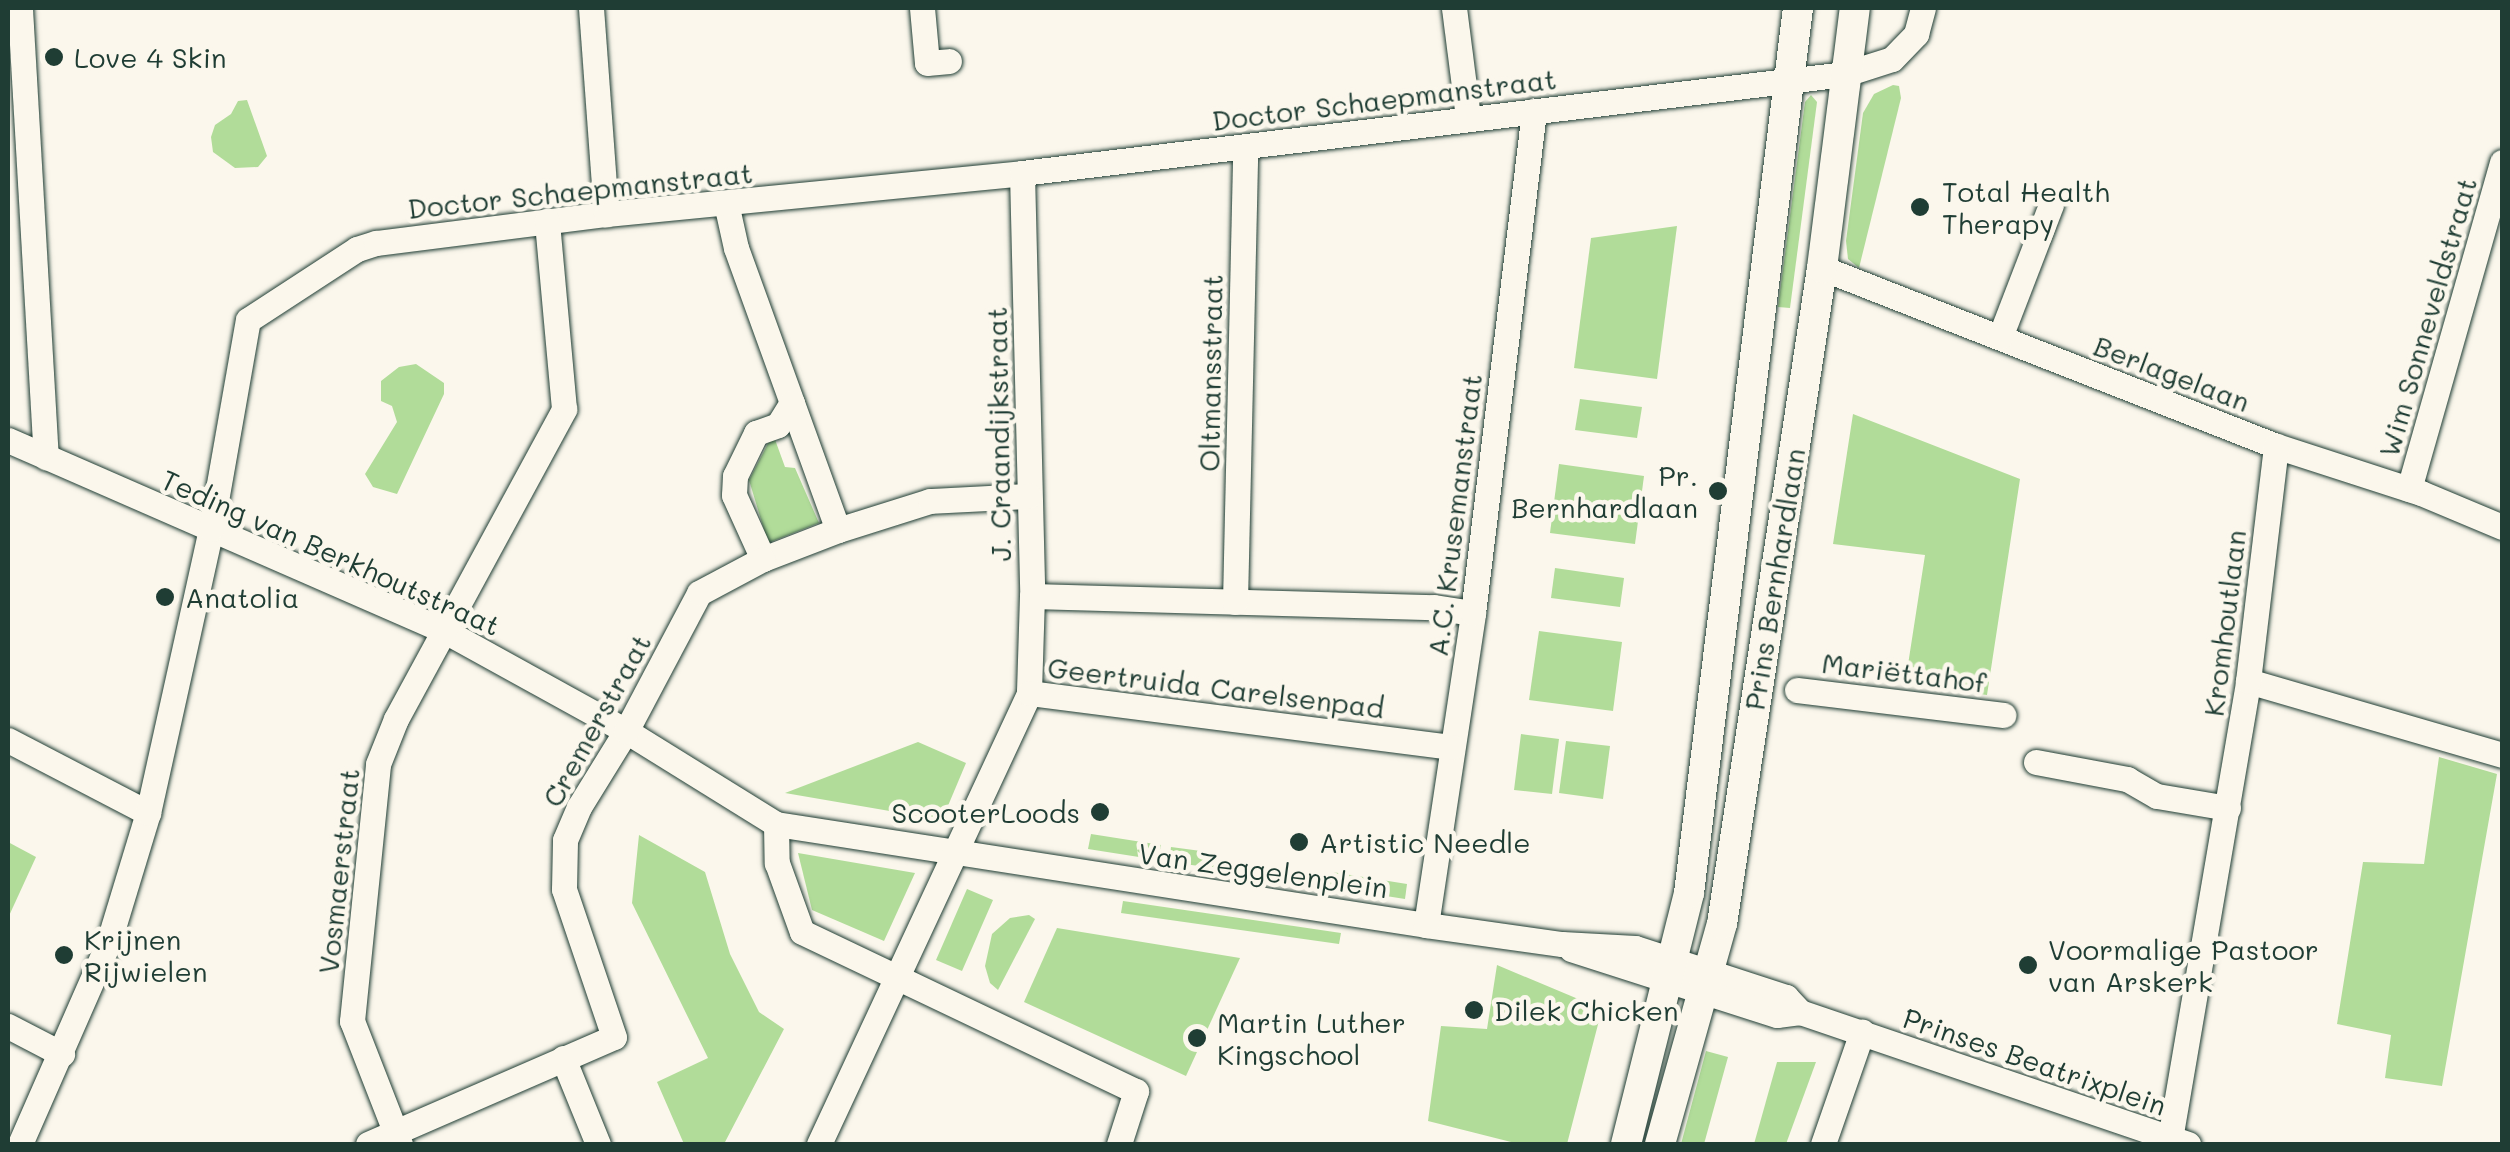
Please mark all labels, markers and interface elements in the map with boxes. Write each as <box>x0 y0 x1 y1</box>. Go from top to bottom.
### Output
place label: Love 4 Skin <box>74 40 227 74</box>
marker: Love 4 Skin <box>43 46 65 68</box>
street label: Doctor Schaepmanstraat <box>1210 61 1558 137</box>
street label: Doctor Schaepmanstraat <box>406 155 754 225</box>
street label: Wim Sonneveldstraat <box>2371 173 2483 461</box>
place label: Total Health Therapy <box>1942 174 2110 240</box>
marker: Total Health Therapy <box>1907 194 1933 220</box>
street label: Oltmansstraat <box>1191 274 1229 472</box>
street label: J. Craandijkstraat <box>979 306 1017 562</box>
street label: Berlagelaan <box>2089 328 2255 418</box>
street label: A.C. Krusemanstraat <box>1420 372 1488 658</box>
street label: Prins Bernhardlaan <box>1737 446 1811 712</box>
place label: Pr. Bernhardlaan <box>1511 458 1698 524</box>
street label: Teding van Berkhoutstraat <box>156 462 506 642</box>
marker: Pr. Bernhardlaan <box>1707 480 1729 502</box>
street label: Kromhoutlaan <box>2196 528 2252 718</box>
place label: Anatolia <box>185 580 299 614</box>
marker: Anatolia <box>154 586 176 608</box>
street label: Cremerstraat <box>535 628 657 812</box>
street label: Mariëttahof <box>1820 645 1988 699</box>
street label: Geertruida Carelsenpad <box>1046 650 1386 724</box>
street label: Vosmaerstraat <box>310 767 366 975</box>
place label: ScooterLoods <box>892 795 1080 829</box>
marker: ScooterLoods <box>1089 801 1111 823</box>
place label: Artistic Needle <box>1319 825 1531 859</box>
marker: Artistic Needle <box>1288 831 1310 853</box>
street label: Van Zeggelenplein <box>1136 836 1390 904</box>
place label: Krijnen Rijwielen <box>84 922 207 988</box>
place label: Voormalige Pastoor van Arskerk <box>2048 932 2319 998</box>
marker: Krijnen Rijwielen <box>53 944 75 966</box>
marker: Voormalige Pastoor van Arskerk <box>2017 954 2039 976</box>
place label: Dilek Chicken <box>1494 993 1679 1027</box>
marker: Dilek Chicken <box>1463 999 1485 1021</box>
street label: Prinses Beatrixplein <box>1899 1000 2171 1122</box>
place label: Martin Luther Kingschool <box>1217 1005 1406 1071</box>
marker: Martin Luther Kingschool <box>1186 1027 1208 1049</box>

